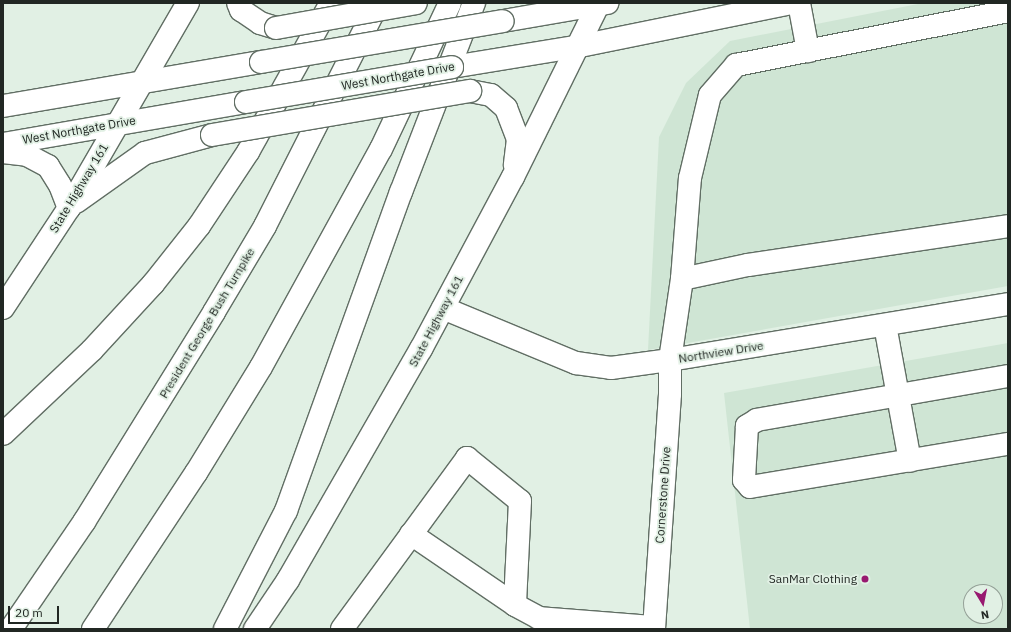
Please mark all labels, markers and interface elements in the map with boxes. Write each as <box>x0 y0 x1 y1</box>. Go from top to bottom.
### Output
street label: West Northgate Drive <box>340 59 456 93</box>
street label: West Northgate Drive <box>21 113 137 147</box>
street label: State Highway 161 <box>47 141 111 235</box>
street label: President George Bush Turnpike <box>156 245 258 401</box>
street label: State Highway 161 <box>406 273 466 369</box>
street label: Northview Drive <box>677 338 765 366</box>
street label: Cornerstone Drive <box>652 446 674 544</box>
place label: SanMar Clothing <box>769 572 857 586</box>
marker: SanMar Clothing <box>860 574 870 584</box>
north arrow <box>963 584 1003 624</box>
scale bar <box>10 598 61 624</box>
text: 20 m <box>15 605 43 620</box>
text: N <box>980 607 990 622</box>

